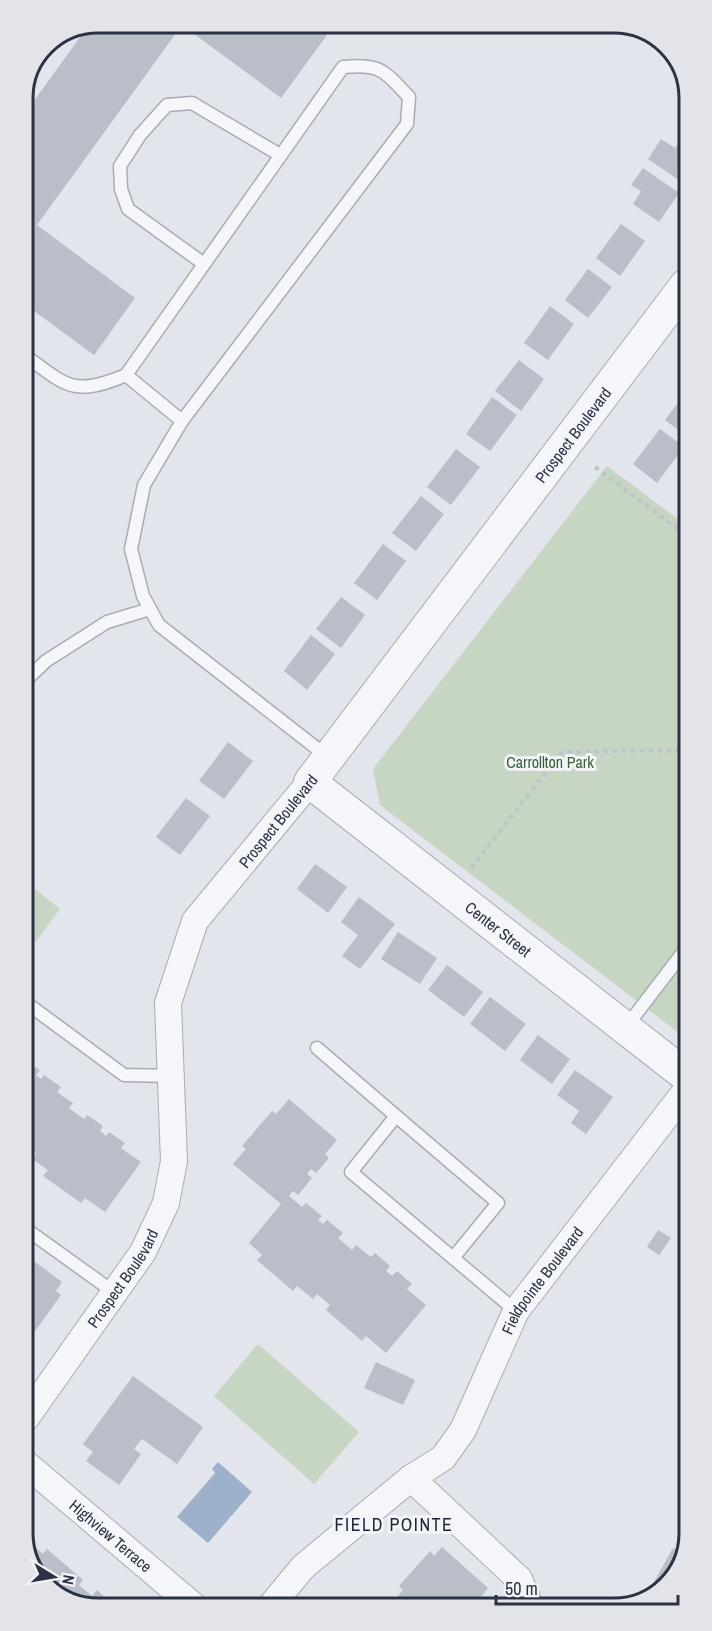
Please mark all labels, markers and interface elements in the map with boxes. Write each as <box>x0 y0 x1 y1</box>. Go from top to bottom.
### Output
street label: Prospect Boulevard <box>530 383 616 487</box>
park label: Carrollton Park <box>506 751 594 773</box>
street label: Prospect Boulevard <box>233 770 323 872</box>
street label: Center Street <box>461 896 536 962</box>
street label: Fieldpointe Boulevard <box>496 1222 588 1338</box>
street label: Prospect Boulevard <box>82 1225 163 1332</box>
street label: Highview Terrace <box>65 1494 157 1577</box>
district label: FIELD POINTE <box>335 1512 453 1537</box>
north arrow <box>24 1547 84 1607</box>
scale bar <box>496 1568 678 1606</box>
text: N <box>57 1573 80 1587</box>
text: 50 m <box>505 1576 538 1601</box>

